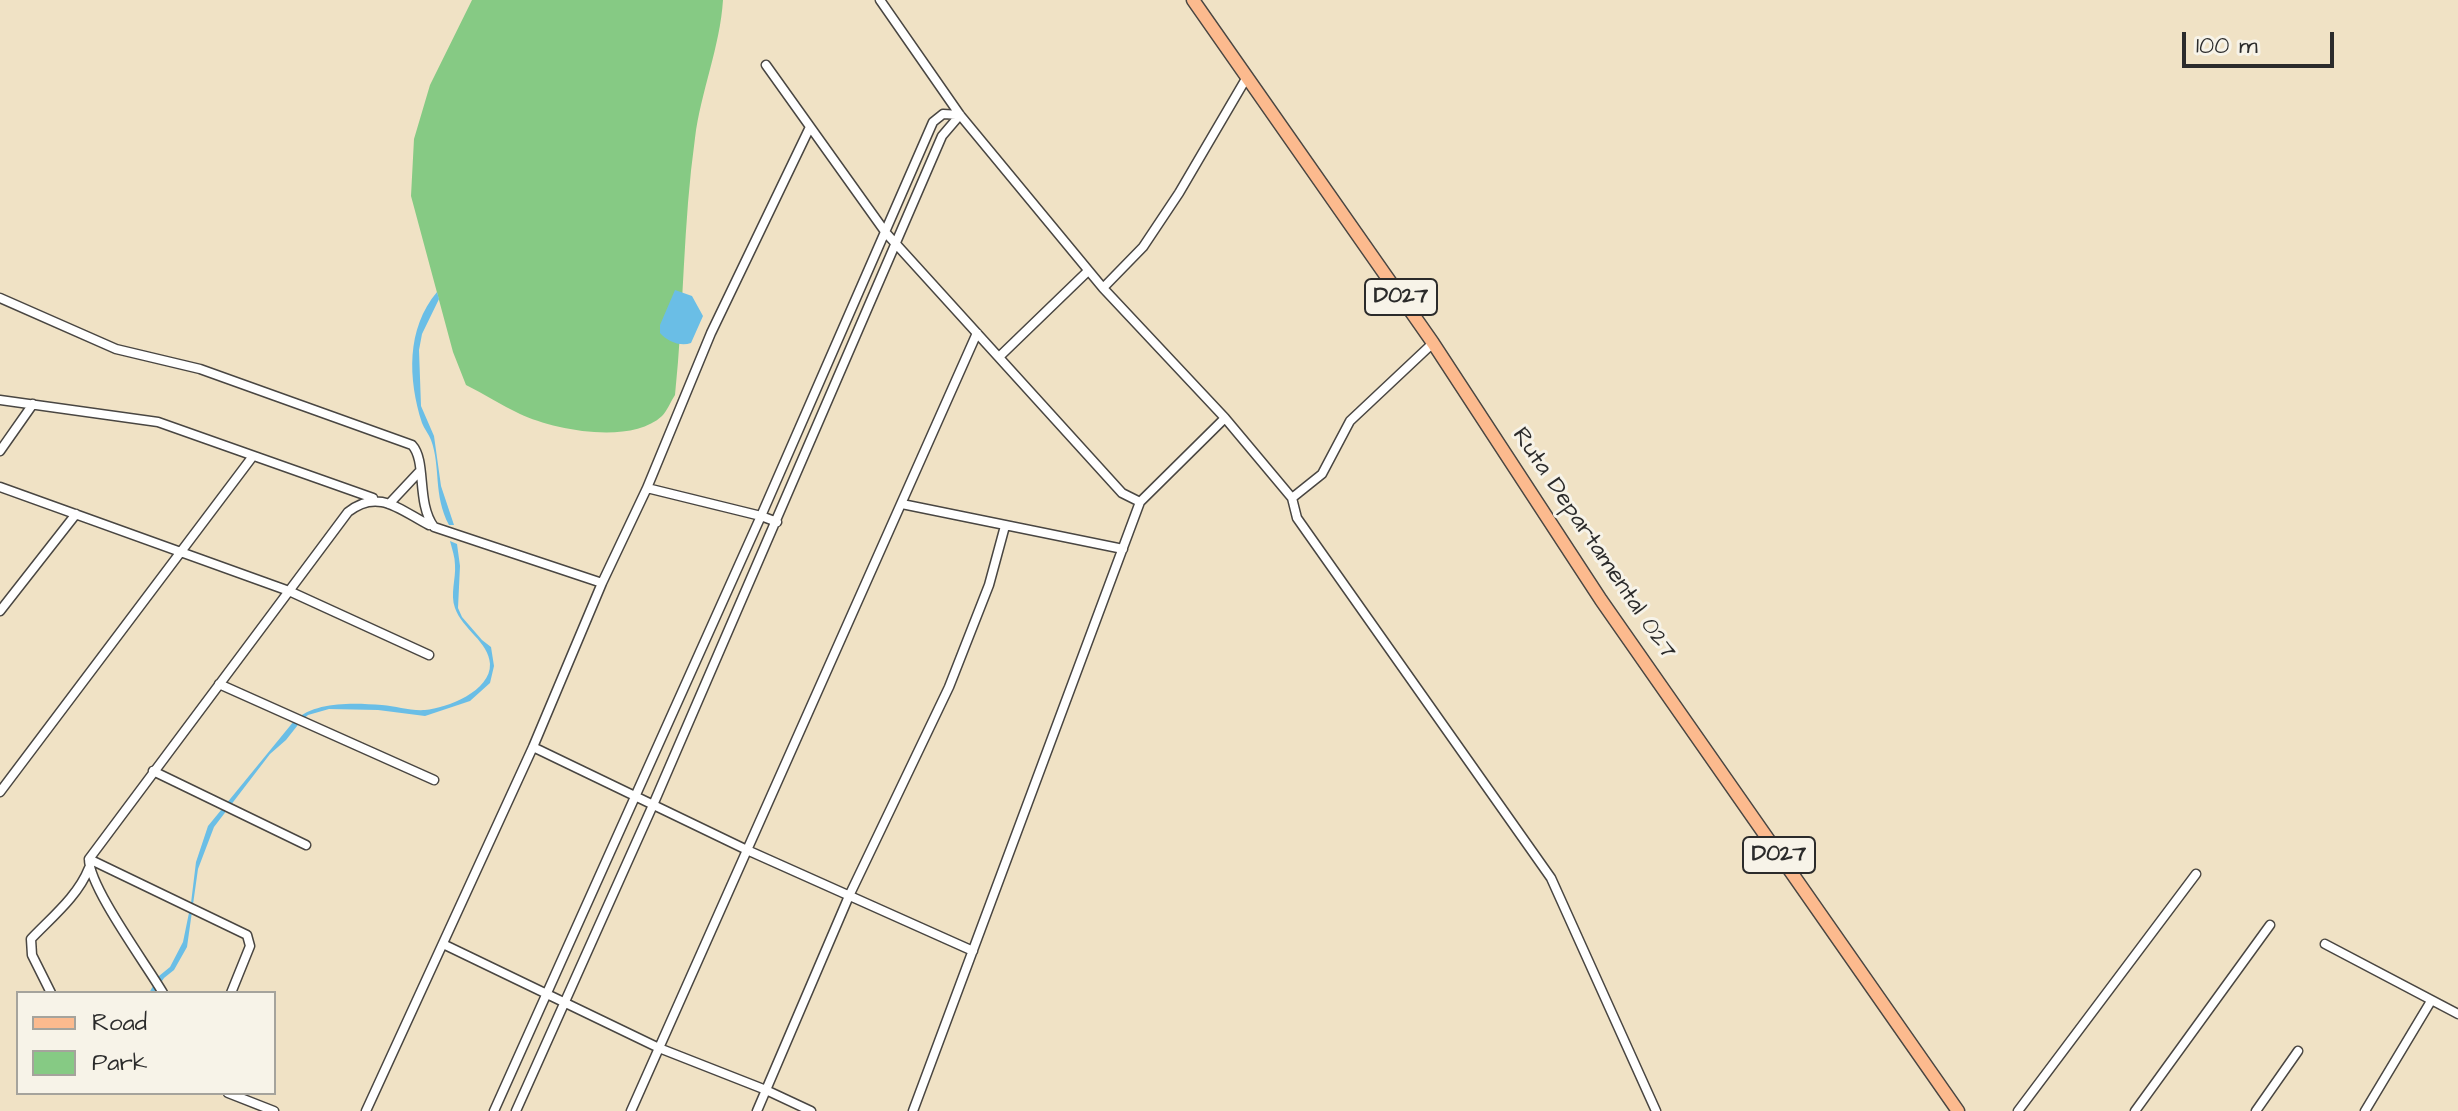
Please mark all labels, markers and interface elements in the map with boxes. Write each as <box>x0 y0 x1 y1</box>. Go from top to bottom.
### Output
scale bar <box>2186 16 2338 66</box>
text: 100 m <box>2196 29 2258 63</box>
road number: D027 <box>1365 279 1437 315</box>
street label: Ruta Departamental 027 <box>1505 423 1681 665</box>
road number: D027 <box>1743 837 1815 873</box>
legend <box>16 991 276 1095</box>
text: Road <box>92 1006 147 1040</box>
text: Park <box>92 1046 148 1080</box>

